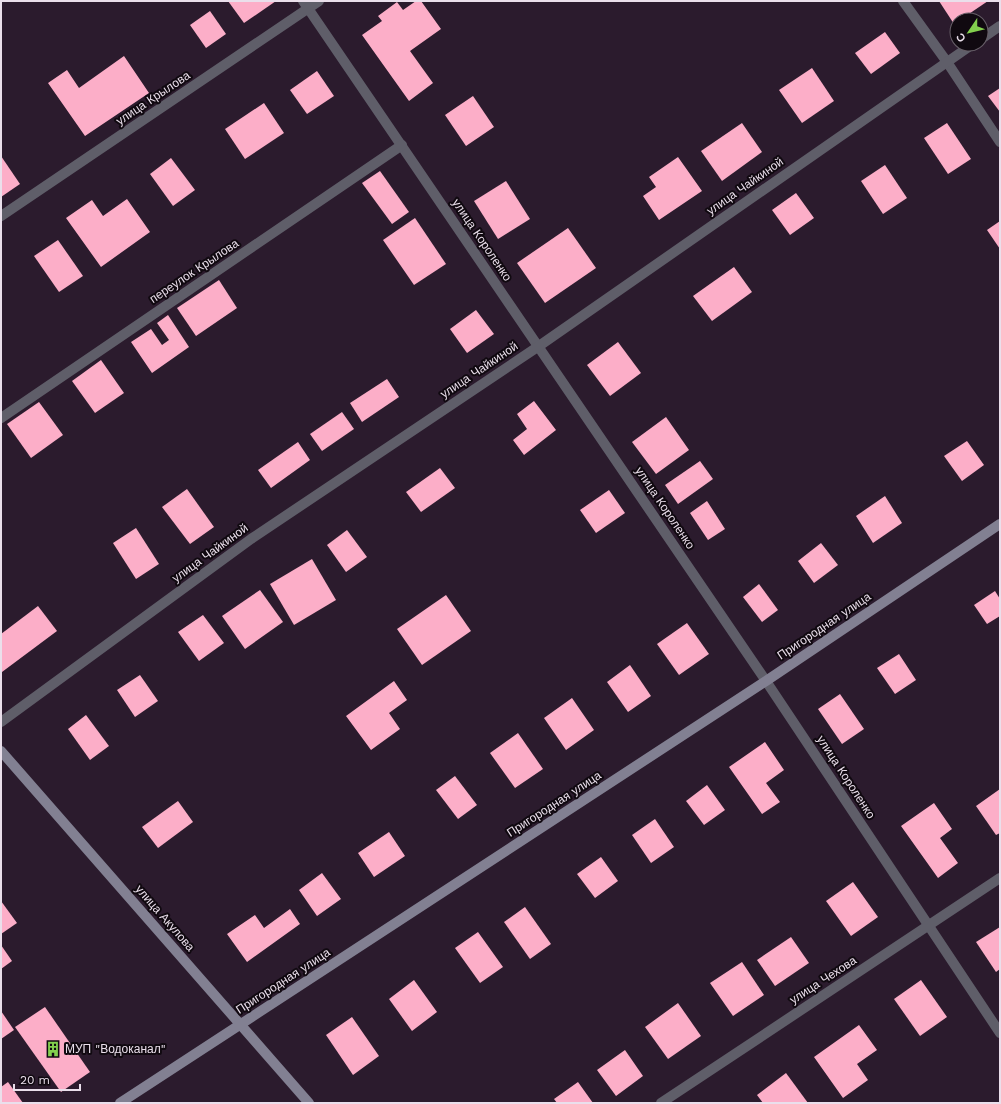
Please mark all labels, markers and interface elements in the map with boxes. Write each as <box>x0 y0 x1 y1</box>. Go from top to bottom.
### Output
north arrow <box>949 12 989 52</box>
text: С <box>954 30 969 44</box>
street label: улица Крылова <box>113 68 193 128</box>
street label: улица Чайкиной <box>704 154 786 218</box>
street label: улица Короленко <box>449 196 515 284</box>
street label: переулок Крылова <box>147 236 241 306</box>
street label: улица Чайкиной <box>438 339 520 401</box>
street label: улица Короленко <box>632 464 698 552</box>
street label: улица Чайкиной <box>169 521 251 585</box>
street label: Пригородная улица <box>775 589 874 662</box>
street label: улица Короленко <box>814 733 878 821</box>
street label: Пригородная улица <box>504 768 604 840</box>
street label: улица Акулова <box>133 882 198 954</box>
street label: Пригородная улица <box>233 945 333 1017</box>
street label: улица Чехова <box>787 953 859 1007</box>
building icon: МУП "Водоканал" <box>44 1040 62 1058</box>
place label: МУП "Водоканал" <box>65 1042 166 1056</box>
scale bar <box>14 1066 80 1092</box>
text: 20 m <box>20 1073 50 1087</box>

